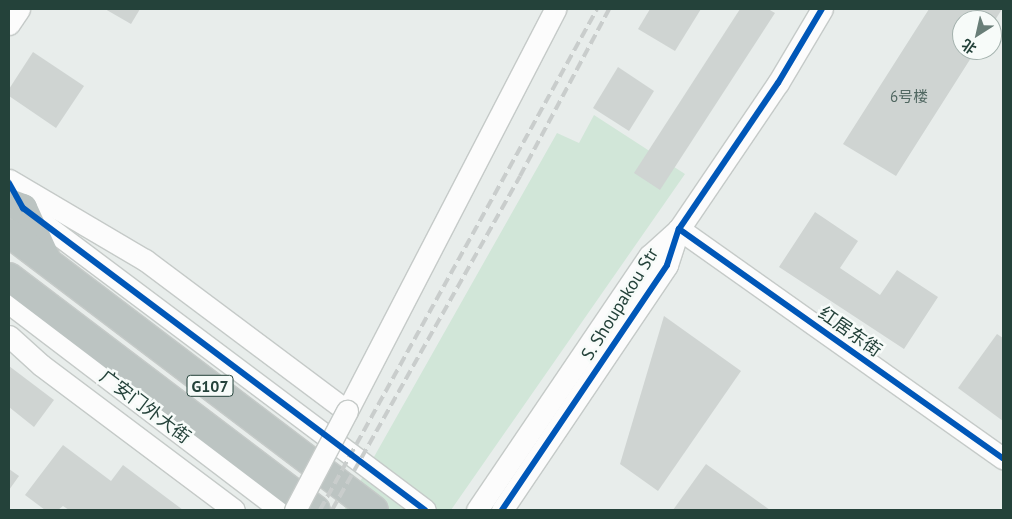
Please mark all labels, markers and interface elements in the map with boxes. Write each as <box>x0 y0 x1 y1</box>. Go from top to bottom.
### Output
north arrow <box>952 10 1002 60</box>
text: 北 <box>958 35 980 58</box>
house number: 6号楼 <box>890 88 928 106</box>
street label: S. Shoupakou Str <box>576 243 664 365</box>
street label: 红居东街 <box>814 303 886 361</box>
street label: 广安门外大街 <box>95 366 195 448</box>
road number: G107 <box>186 372 234 400</box>

